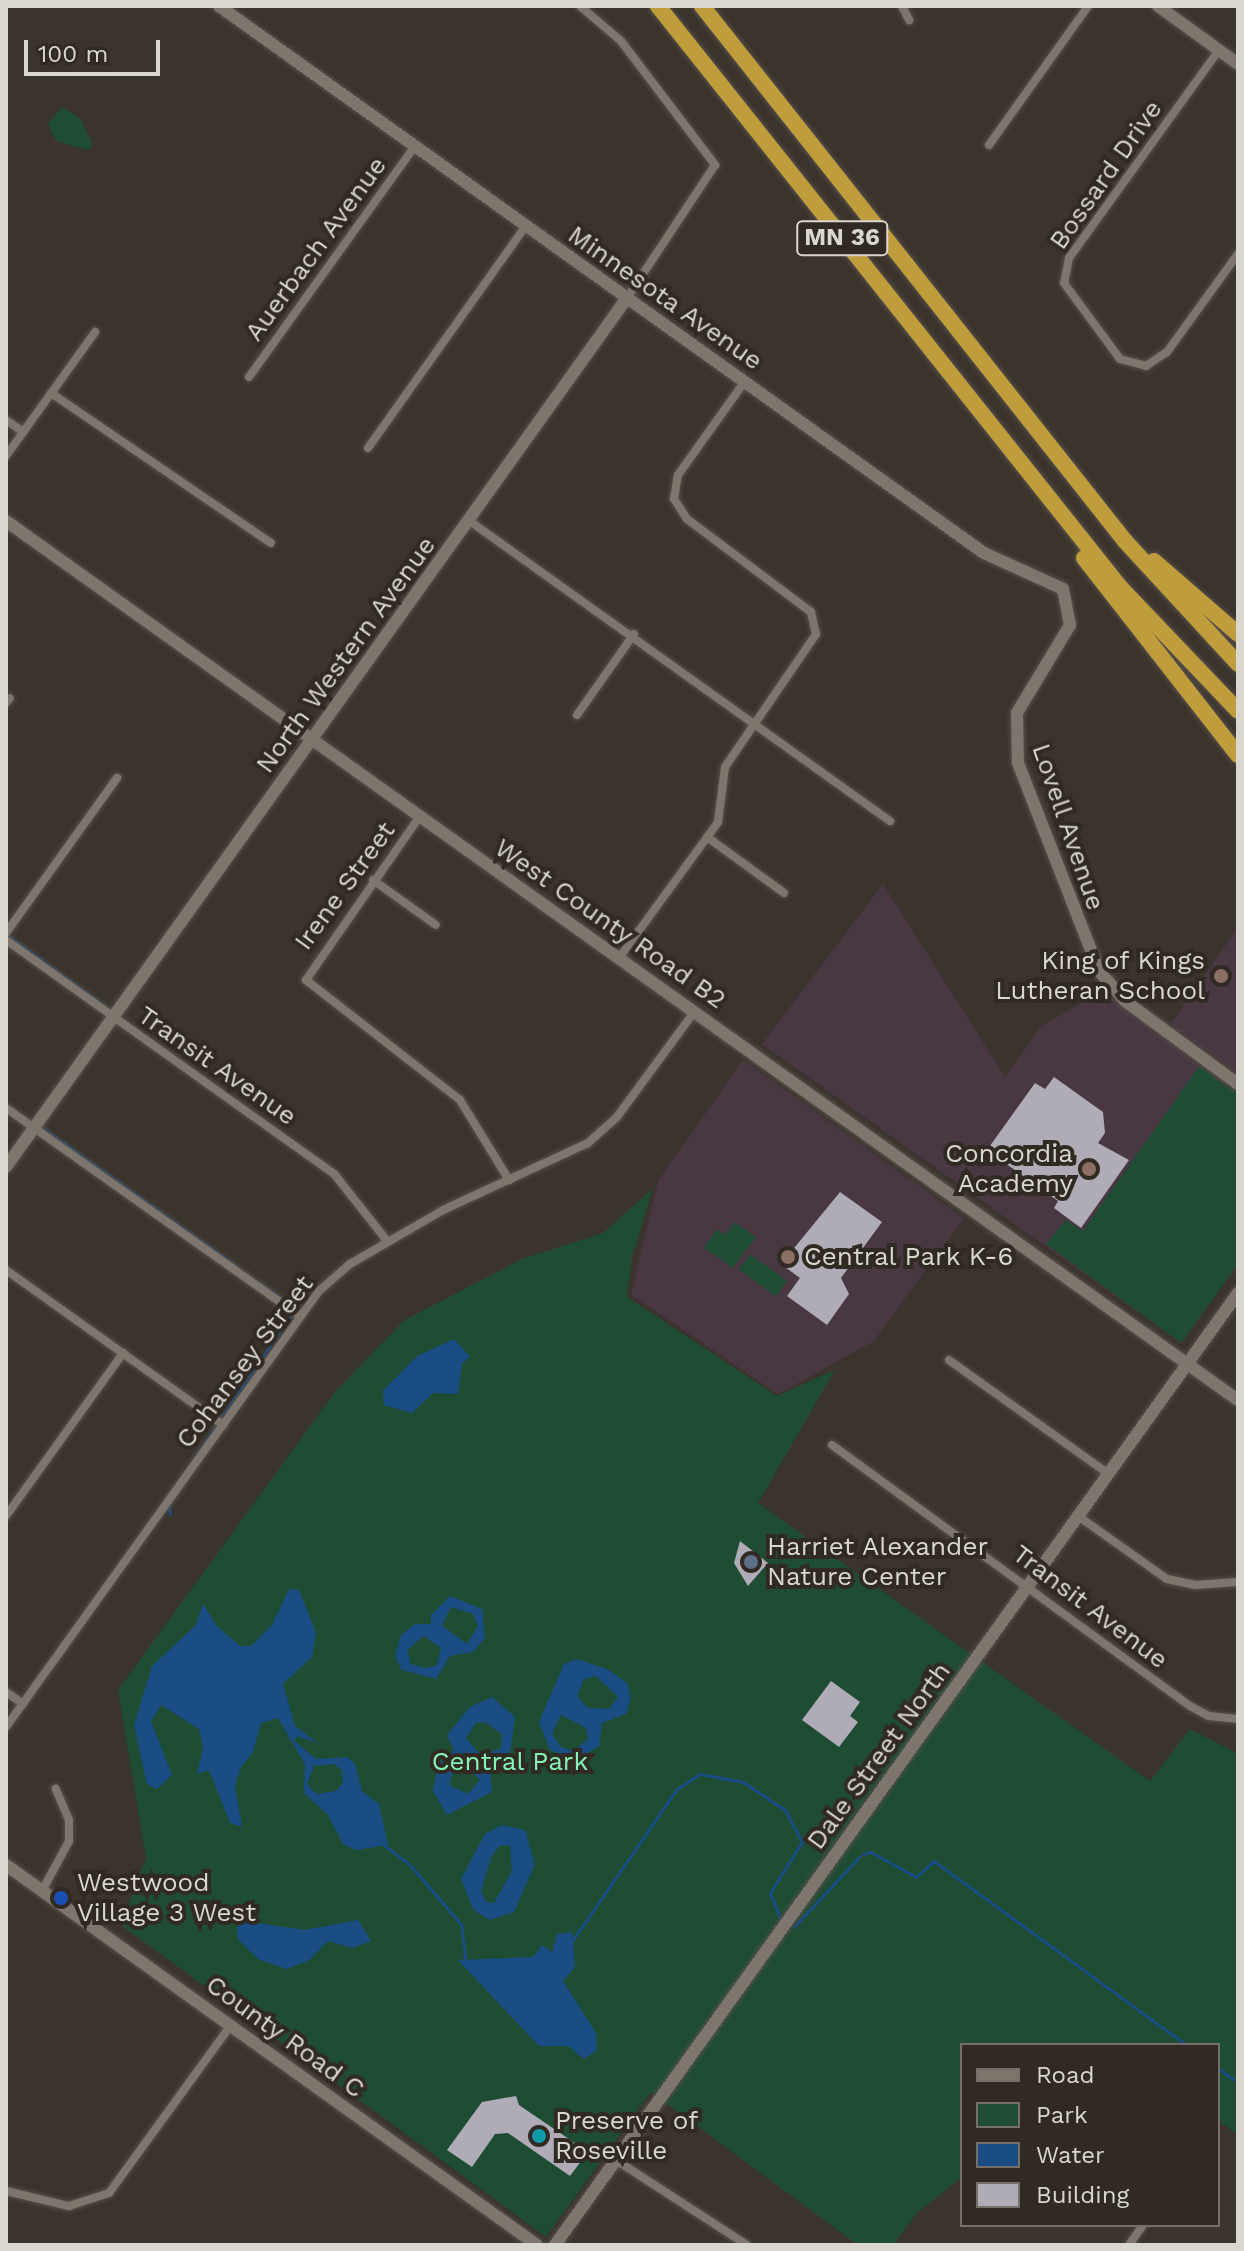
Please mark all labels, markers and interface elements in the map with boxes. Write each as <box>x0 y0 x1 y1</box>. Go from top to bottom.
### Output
scale bar <box>28 24 164 74</box>
text: 100 m <box>38 40 108 68</box>
street label: Bossard Drive <box>1043 94 1169 256</box>
street label: Auerbach Avenue <box>238 150 394 348</box>
road number: MN 36 <box>796 218 888 258</box>
street label: Minnesota Avenue <box>561 219 769 377</box>
street label: North Western Avenue <box>249 530 443 780</box>
street label: Lovell Avenue <box>1025 739 1111 915</box>
street label: Irene Street <box>288 816 402 956</box>
street label: West County Road B2 <box>488 832 732 1016</box>
place label: King of Kings Lutheran School <box>995 945 1205 1006</box>
marker: King of Kings Lutheran School <box>1212 967 1230 985</box>
street label: Transit Avenue <box>131 1000 303 1132</box>
place label: Concordia Academy <box>945 1138 1073 1200</box>
marker: Concordia Academy <box>1080 1160 1098 1178</box>
place label: Central Park K-6 <box>804 1241 1015 1273</box>
marker: Central Park K-6 <box>779 1248 797 1266</box>
street label: Cohansey Street <box>170 1269 320 1455</box>
place label: Harriet Alexander Nature Center <box>767 1531 989 1592</box>
street label: Transit Avenue <box>1006 1538 1174 1676</box>
marker: Harriet Alexander Nature Center <box>742 1553 760 1571</box>
street label: Dale Street North <box>801 1656 957 1856</box>
park label: Central Park <box>431 1746 589 1778</box>
place label: Westwood Village 3 West <box>77 1867 257 1928</box>
marker: Westwood Village 3 West <box>52 1889 70 1907</box>
street label: County Road C <box>199 1969 371 2105</box>
legend <box>960 2043 1220 2227</box>
text: Road <box>1036 2061 1095 2089</box>
text: Park <box>1036 2101 1088 2129</box>
place label: Preserve of Roseville <box>555 2105 698 2166</box>
marker: Preserve of Roseville <box>530 2127 548 2145</box>
text: Water <box>1036 2141 1105 2169</box>
text: Building <box>1036 2181 1129 2209</box>

